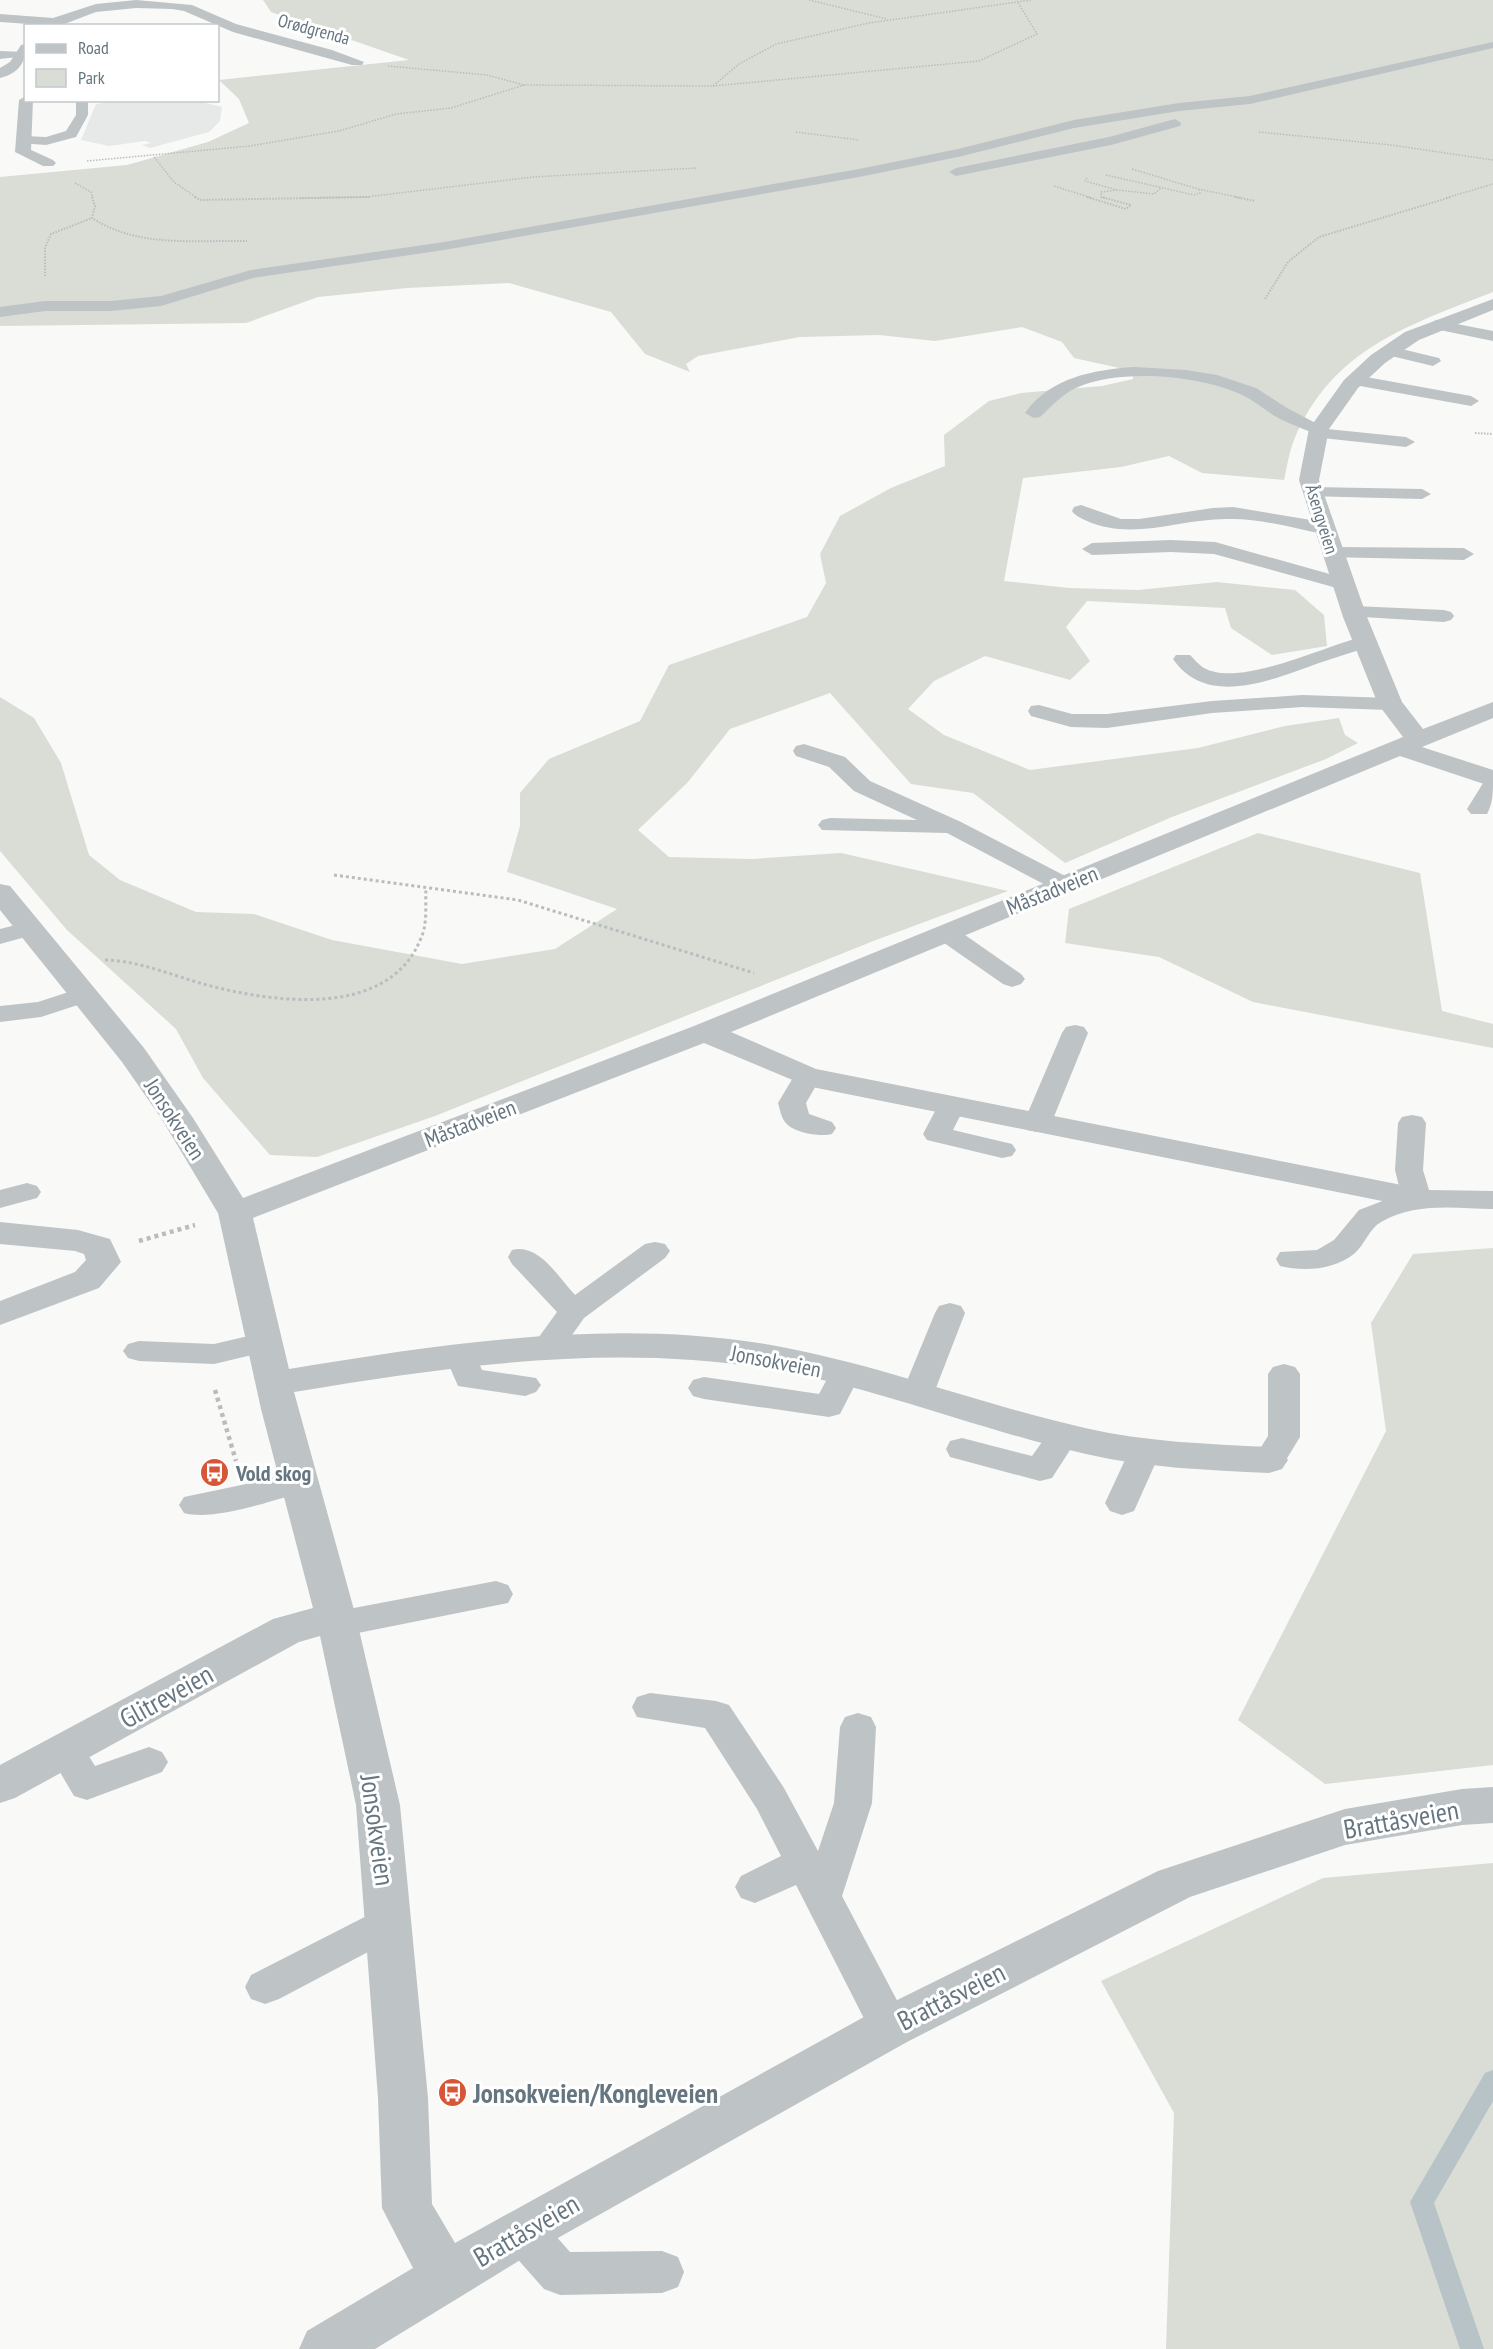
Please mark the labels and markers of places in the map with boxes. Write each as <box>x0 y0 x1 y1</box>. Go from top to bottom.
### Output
bus stop icon: Vold skog <box>199 1457 231 1489</box>
place label: Vold skog <box>235 1459 311 1487</box>
place label: Jonsokveien/Kongleveien <box>472 2076 718 2110</box>
bus stop icon: Jonsokveien/Kongleveien <box>436 2077 468 2109</box>

